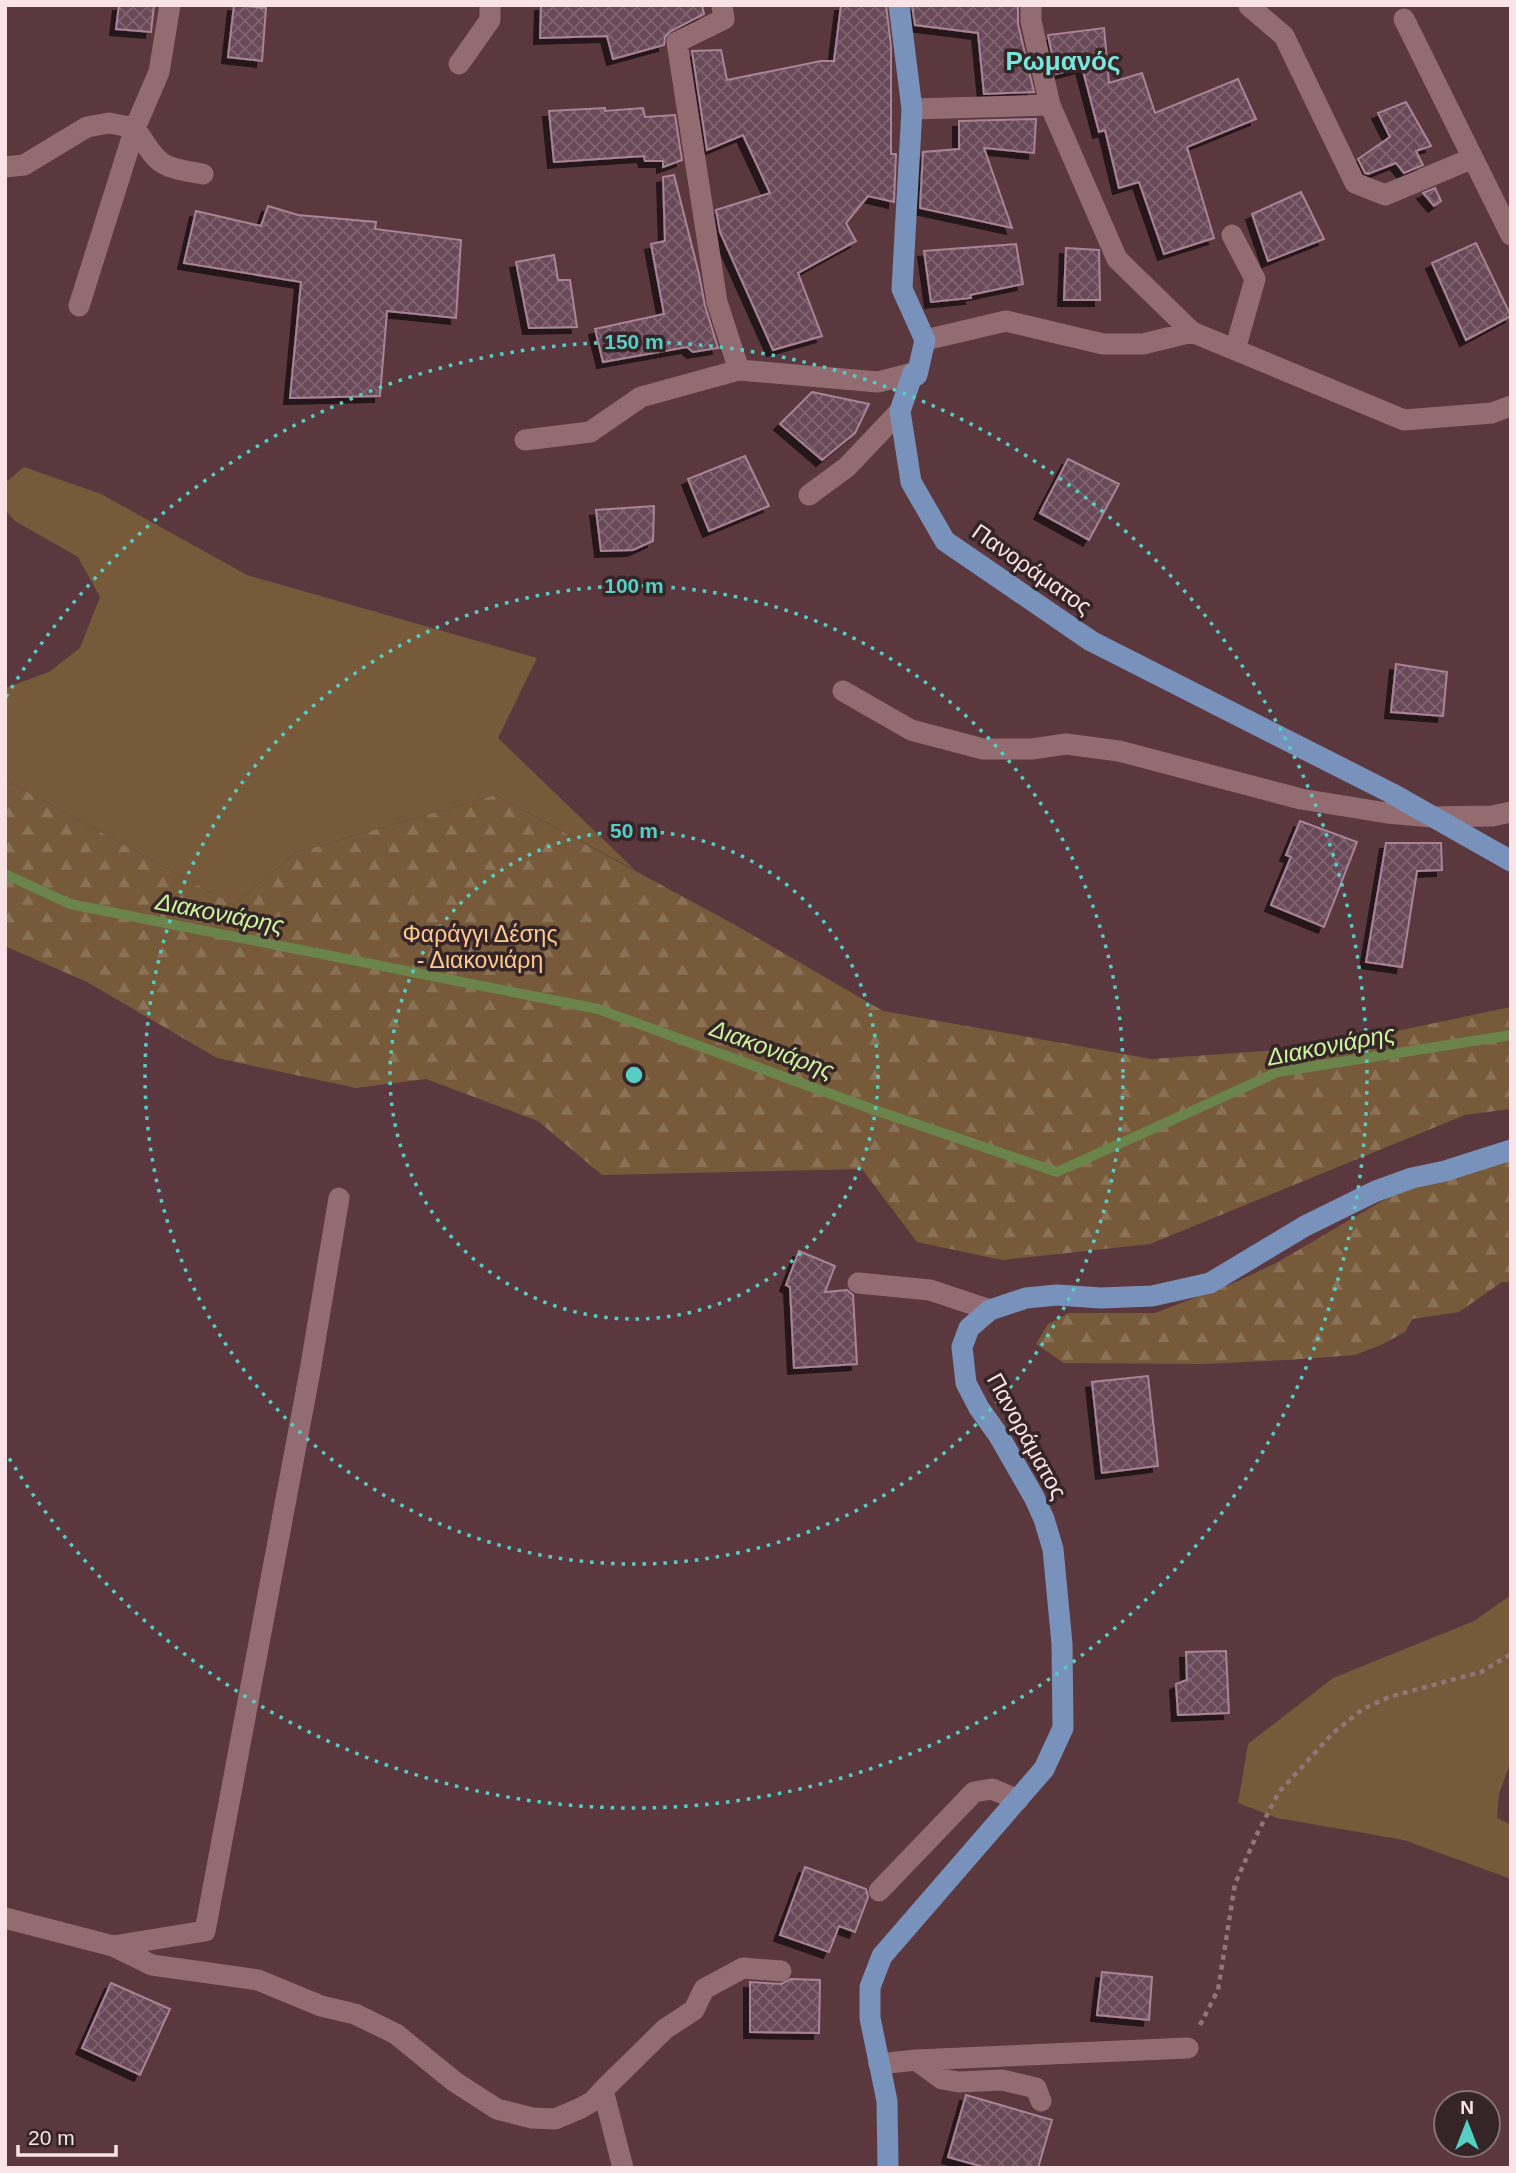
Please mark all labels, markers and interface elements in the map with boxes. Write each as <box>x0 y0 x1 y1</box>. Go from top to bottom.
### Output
district label: Ρωμανός <box>1005 46 1121 76</box>
text: 150 m <box>604 330 664 353</box>
street label: Πανοράματος <box>967 518 1097 620</box>
text: 100 m <box>604 574 664 597</box>
text: 50 m <box>610 819 658 842</box>
water label: Διακονιάρης <box>153 887 287 939</box>
park label: Φαράγγι Δέσης - Διακονιάρη <box>403 921 557 973</box>
water label: Διακονιάρης <box>705 1014 838 1084</box>
water label: Διακονιάρης <box>1264 1019 1398 1071</box>
centre of rings <box>622 1063 646 1087</box>
street label: Πανοράματος <box>982 1369 1072 1503</box>
north arrow <box>1432 2089 1502 2159</box>
text: N <box>1460 2097 1474 2118</box>
scale bar <box>18 2114 116 2158</box>
text: 20 m <box>28 2126 75 2149</box>

